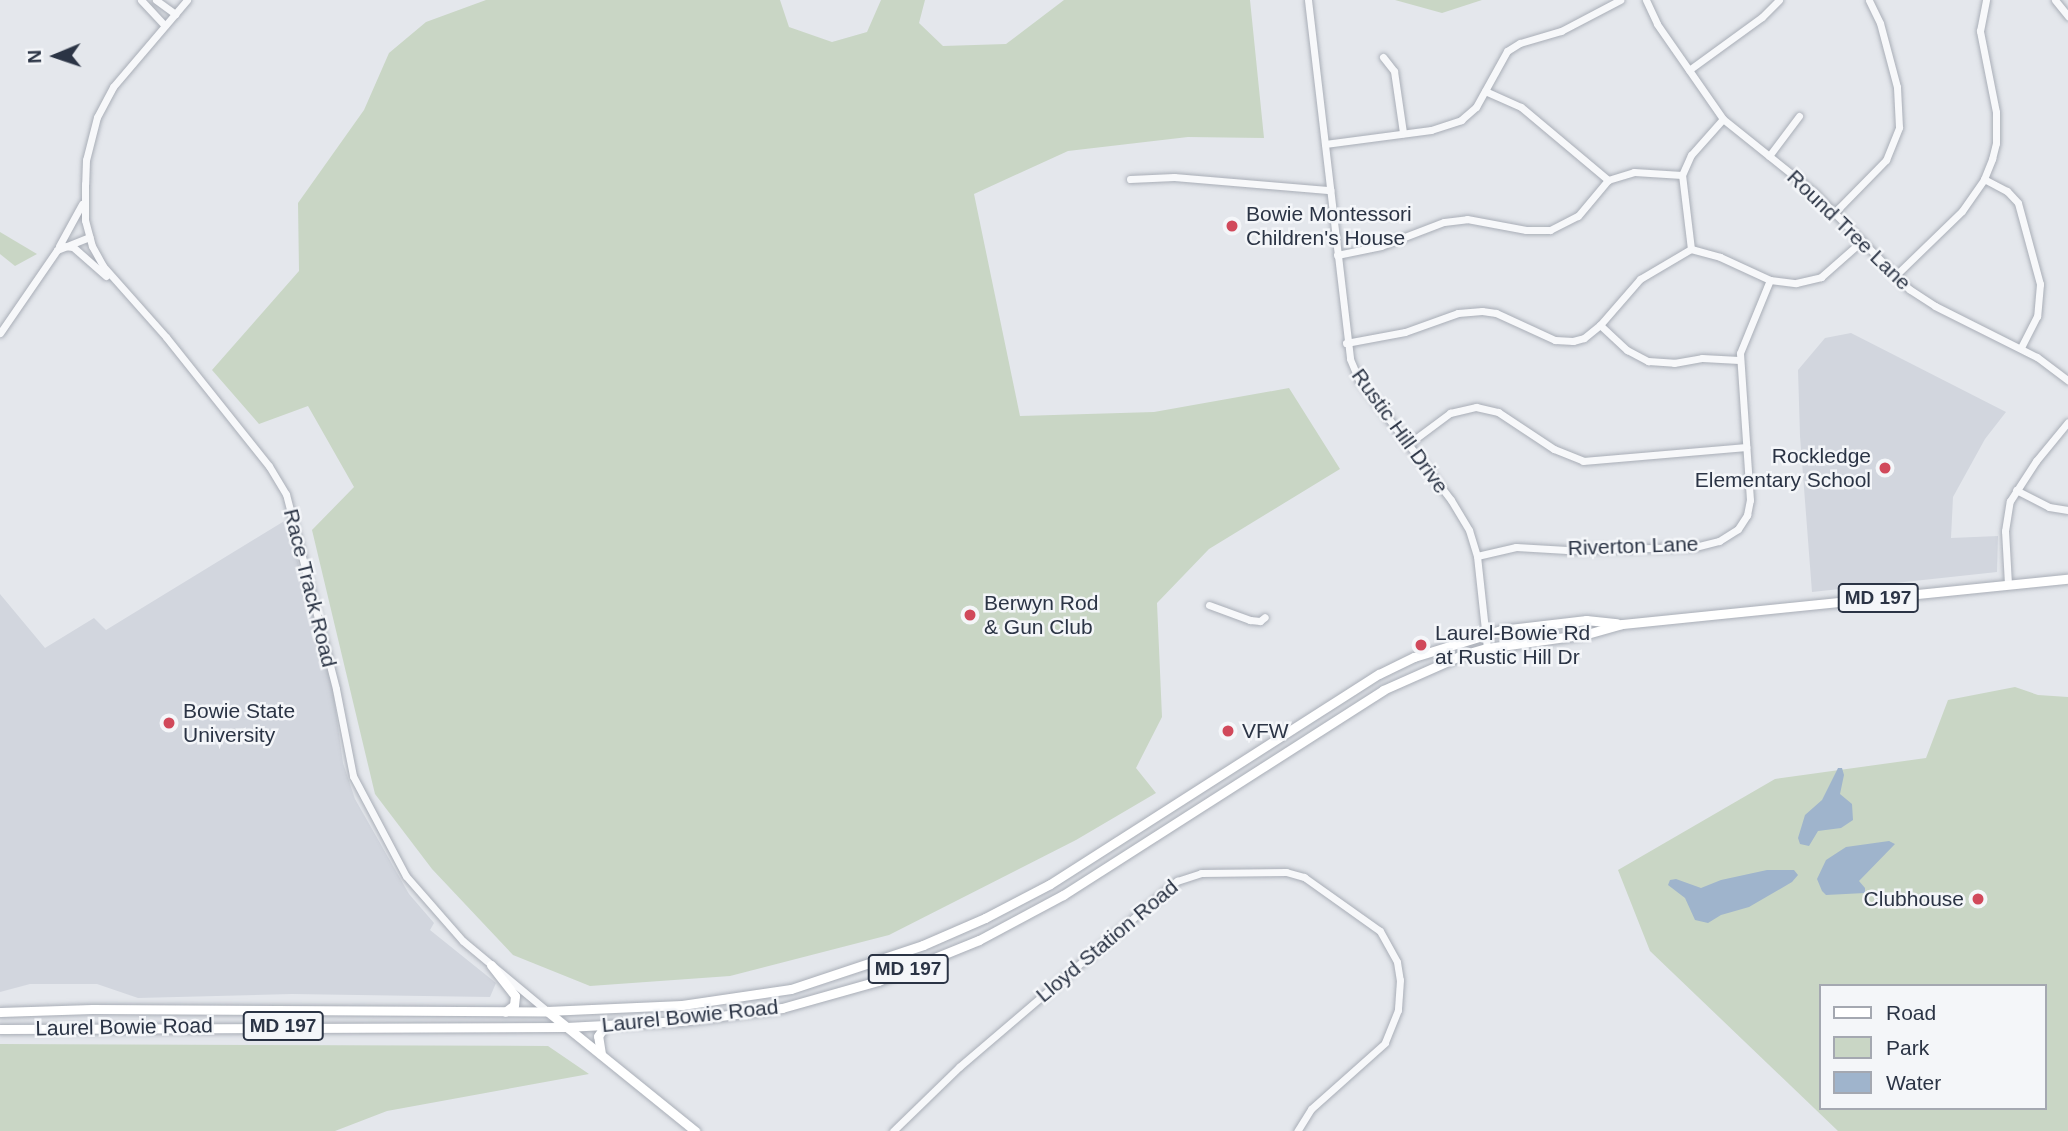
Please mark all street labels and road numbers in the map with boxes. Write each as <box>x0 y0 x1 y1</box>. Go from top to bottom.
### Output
street label: Round Tree Lane <box>1782 164 1916 296</box>
street label: Rustic Hill Drive <box>1346 364 1454 498</box>
street label: Race Track Road <box>278 506 342 670</box>
street label: Riverton Lane <box>1567 531 1699 561</box>
road number: MD 197 <box>1836 582 1920 614</box>
street label: Lloyd Station Road <box>1031 874 1183 1008</box>
road number: MD 197 <box>866 953 950 984</box>
street label: Laurel Bowie Road <box>600 994 780 1038</box>
road number: MD 197 <box>241 1010 325 1042</box>
street label: Laurel Bowie Road <box>35 1013 213 1041</box>

